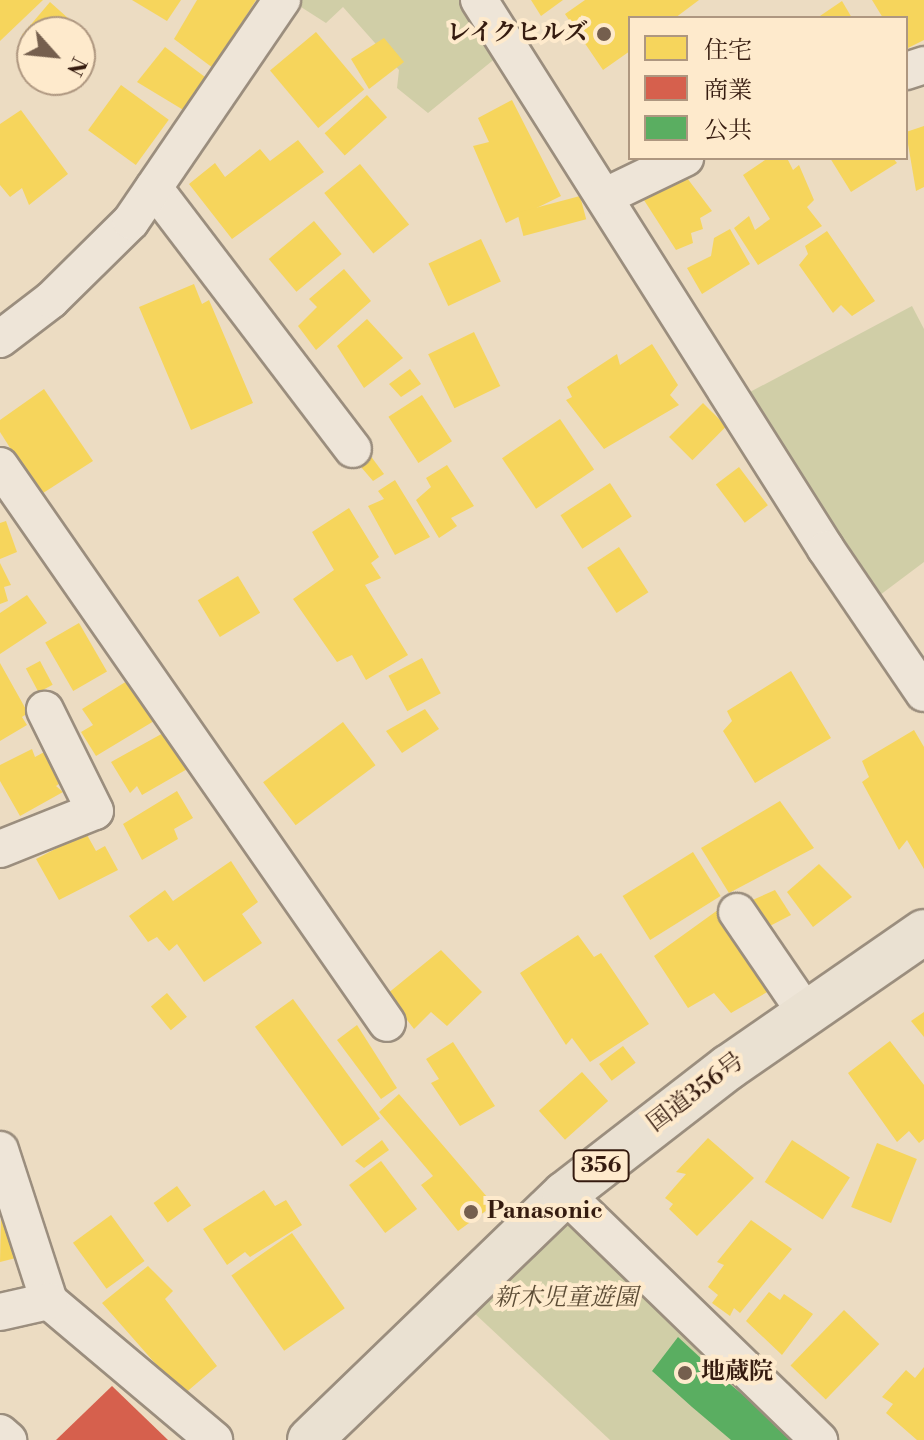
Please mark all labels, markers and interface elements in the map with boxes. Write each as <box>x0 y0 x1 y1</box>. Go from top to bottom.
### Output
north arrow <box>16 16 96 96</box>
legend <box>628 16 908 160</box>
place label: レイクヒルズ <box>444 20 588 48</box>
marker: レイクヒルズ <box>595 25 613 43</box>
text: 住宅 <box>704 36 752 66</box>
text: N <box>60 52 92 80</box>
text: 商業 <box>704 76 752 106</box>
text: 公共 <box>704 116 752 146</box>
street label: 国道356号 <box>642 1047 750 1139</box>
road number: 356 <box>571 1148 631 1184</box>
place label: Panasonic <box>487 1198 603 1226</box>
marker: Panasonic <box>462 1203 480 1221</box>
park label: 新木児童遊園 <box>494 1285 638 1313</box>
place label: 地蔵院 <box>701 1359 773 1387</box>
marker: 地蔵院 <box>676 1364 694 1382</box>

